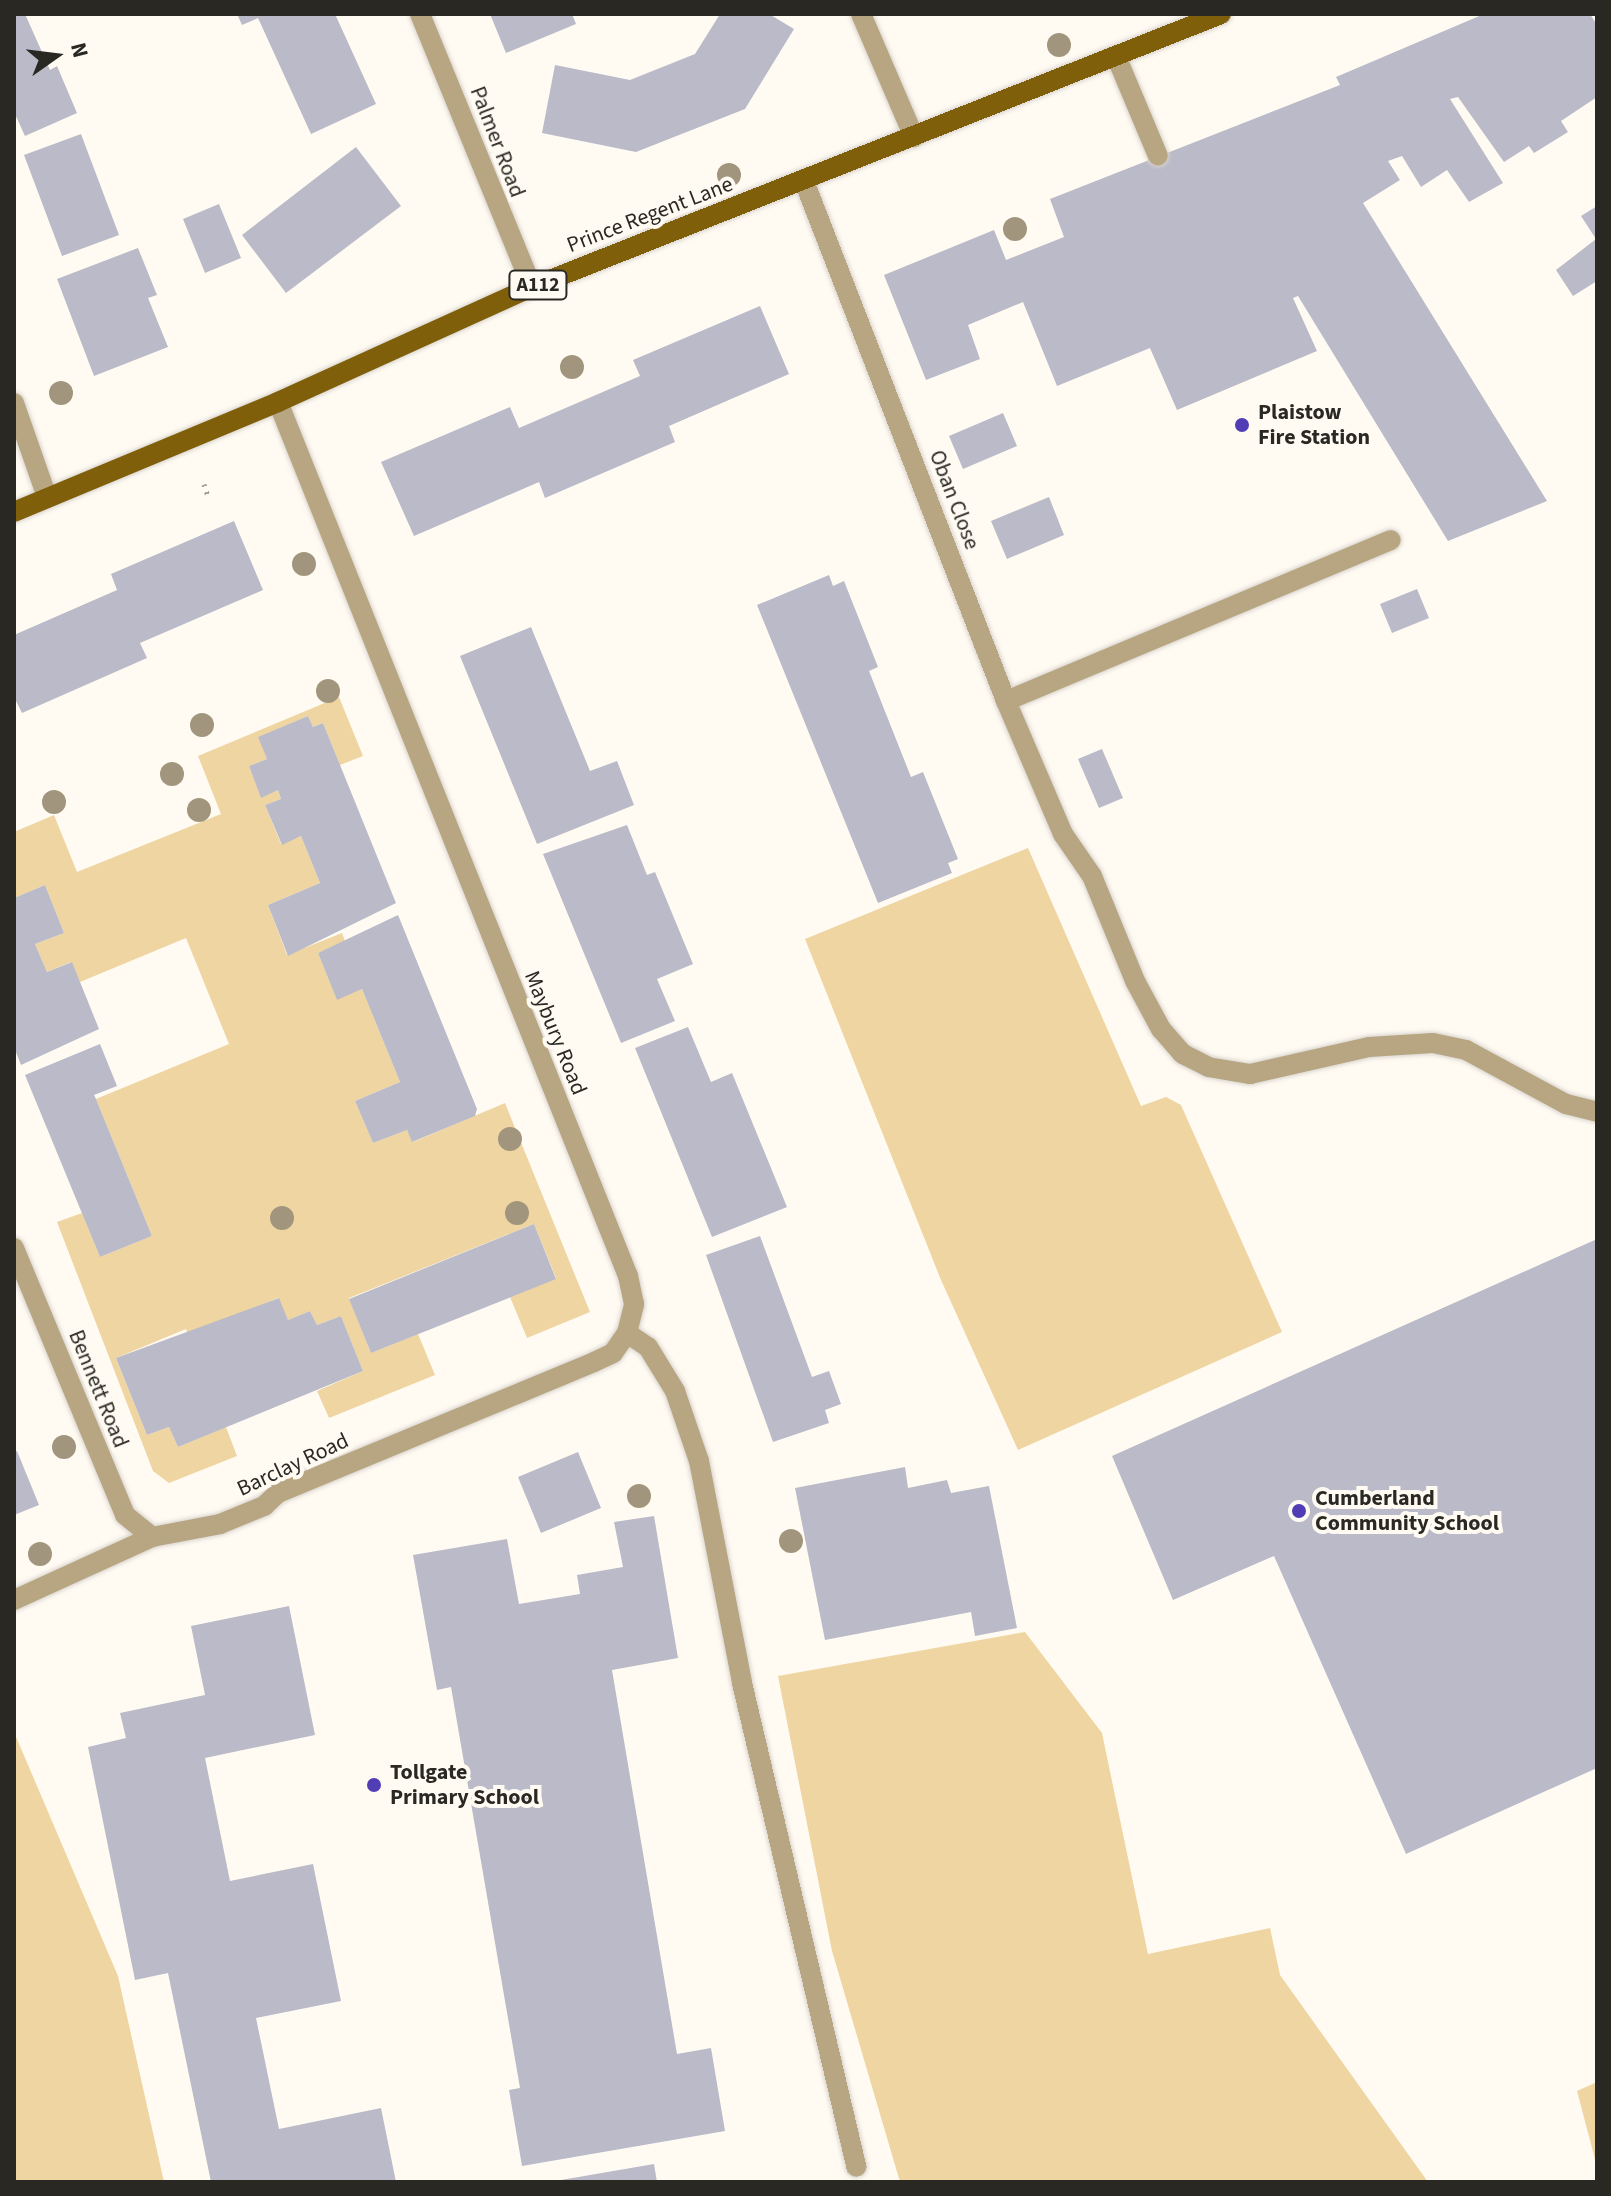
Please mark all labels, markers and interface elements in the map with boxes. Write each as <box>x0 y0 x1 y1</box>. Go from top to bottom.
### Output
north arrow <box>16 16 96 96</box>
text: N <box>62 39 97 61</box>
street label: Palmer Road <box>464 83 530 201</box>
street label: Prince Regent Lane <box>563 171 737 259</box>
road number: A112 <box>508 269 568 301</box>
place label: Plaistow Fire Station <box>1258 399 1370 450</box>
marker: Plaistow Fire Station <box>1233 416 1251 434</box>
street label: Oban Close <box>923 447 985 553</box>
street label: Maybury Road <box>518 967 592 1099</box>
street label: Bennett Road <box>62 1326 134 1452</box>
street label: Barclay Road <box>233 1428 353 1502</box>
place label: Cumberland Community School <box>1315 1485 1499 1536</box>
marker: Cumberland Community School <box>1290 1502 1308 1520</box>
place label: Tollgate Primary School <box>390 1759 539 1810</box>
marker: Tollgate Primary School <box>365 1776 383 1794</box>

